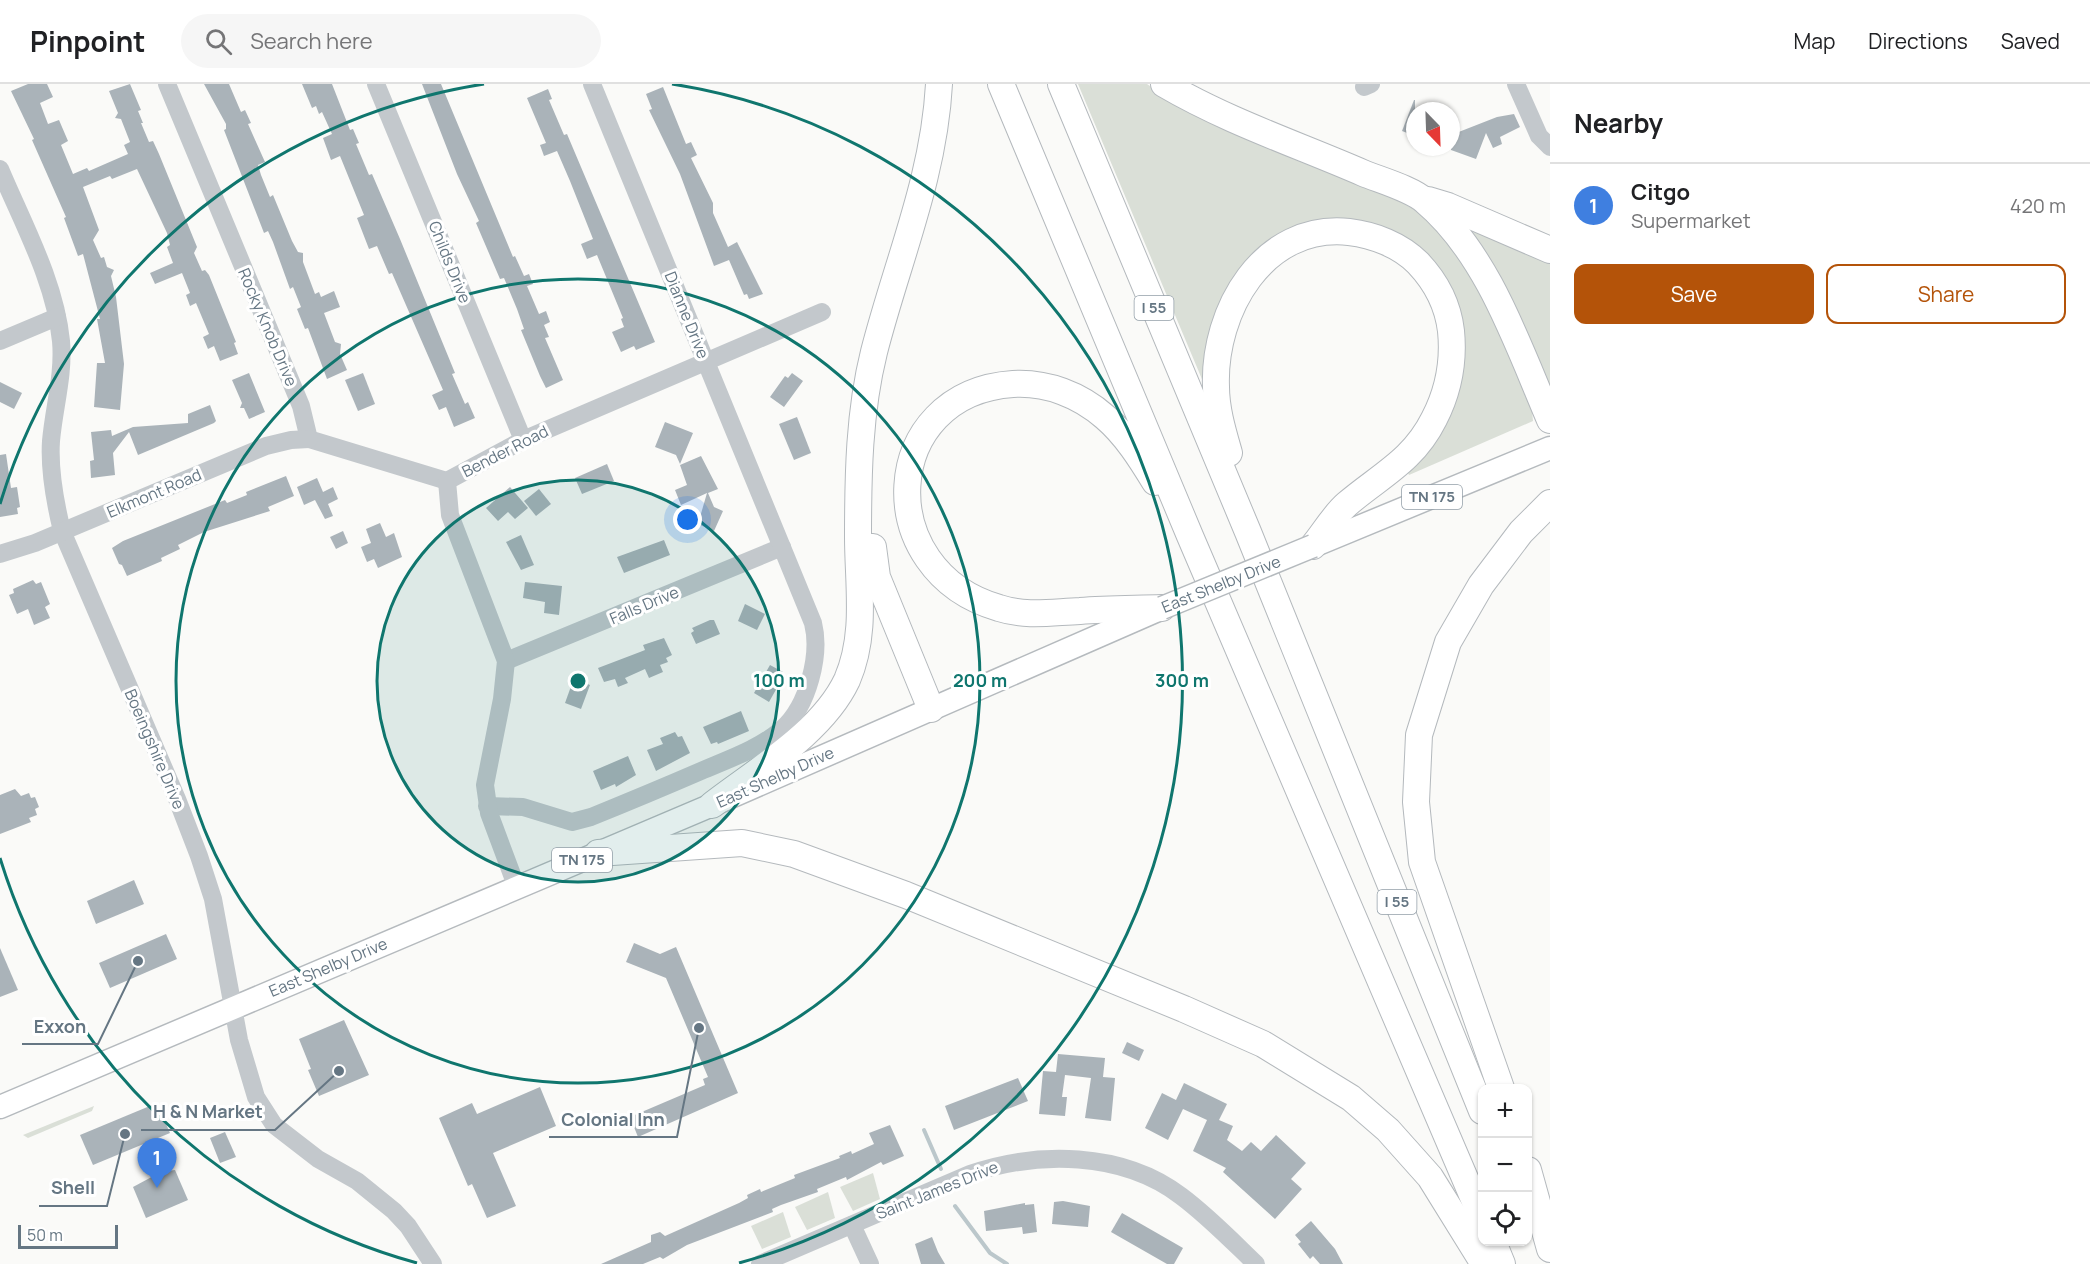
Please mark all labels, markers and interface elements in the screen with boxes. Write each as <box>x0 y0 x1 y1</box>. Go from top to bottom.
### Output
search box <box>181 14 601 68</box>
text: Pinpoint <box>30 22 145 60</box>
icon: search <box>202 25 235 58</box>
text: Search here <box>250 26 373 56</box>
text: Map <box>1794 27 1835 55</box>
text: Directions <box>1868 27 1968 55</box>
text: Saved <box>2001 27 2060 55</box>
north arrow <box>1406 102 1460 156</box>
text: Nearby <box>1574 105 1663 141</box>
text: Citgo <box>1631 177 1690 207</box>
text: 1 <box>1589 192 1598 219</box>
text: 420 m <box>2010 192 2066 219</box>
text: Supermarket <box>1631 207 1751 234</box>
street label: Childs Drive <box>424 218 476 306</box>
street label: Rocky Knob Drive <box>233 264 303 390</box>
button: Save <box>1574 264 1814 324</box>
button: Share <box>1826 264 2066 324</box>
street label: Dianne Drive <box>660 268 714 362</box>
road number: I 55 <box>1134 296 1174 320</box>
street label: Bender Road <box>458 420 552 482</box>
street label: Elkmont Road <box>103 463 205 523</box>
road number: TN 175 <box>1402 485 1462 509</box>
your location <box>673 505 702 534</box>
street label: East Shelby Drive <box>1158 550 1284 618</box>
street label: Falls Drive <box>606 581 682 629</box>
text: 100 m <box>753 668 805 692</box>
text: 200 m <box>953 668 1007 692</box>
text: 300 m <box>1155 668 1209 692</box>
centre of rings <box>568 671 588 691</box>
street label: Boeingshire Drive <box>120 686 190 812</box>
street label: East Shelby Drive <box>713 741 837 813</box>
road number: TN 175 <box>552 848 612 872</box>
road number: I 55 <box>1378 890 1416 914</box>
street label: East Shelby Drive <box>265 932 391 1002</box>
callout: Exxon <box>22 1008 98 1044</box>
text: Exxon <box>34 1014 86 1038</box>
map controls <box>1478 1084 1532 1246</box>
button: + <box>1478 1084 1532 1138</box>
callout: H & N Market <box>141 1094 275 1130</box>
text: H & N Market <box>153 1099 263 1123</box>
callout: Colonial Inn <box>549 1101 677 1137</box>
text: Colonial Inn <box>561 1107 665 1131</box>
pin: 1 <box>138 1138 176 1188</box>
button: − <box>1478 1138 1532 1192</box>
street label: Saint James Drive <box>873 1155 1001 1225</box>
callout: Shell <box>39 1170 107 1206</box>
text: Shell <box>51 1175 95 1199</box>
button: locate <box>1478 1192 1532 1246</box>
scale bar <box>18 1222 118 1250</box>
text: 50 m <box>27 1224 63 1246</box>

